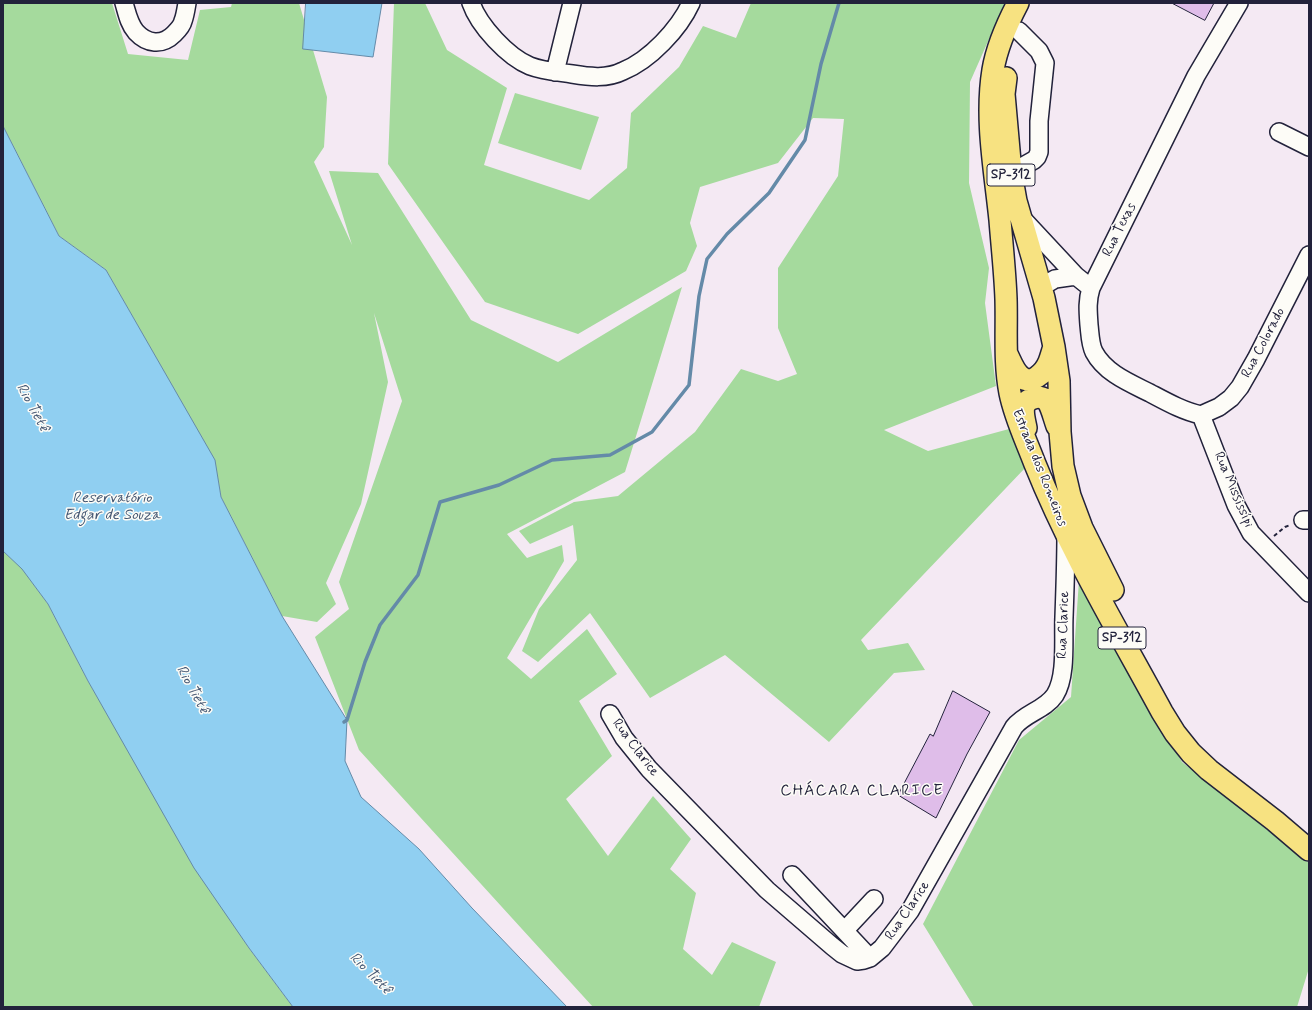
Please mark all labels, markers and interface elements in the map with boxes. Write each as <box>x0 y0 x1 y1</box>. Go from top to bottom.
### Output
road number: SP-312 <box>987 164 1035 186</box>
street label: Rua Texas <box>1099 200 1141 260</box>
street label: Rua Colorado <box>1238 305 1290 381</box>
water label: Rio Tietê <box>11 381 53 435</box>
street label: Estrada dos Romeiros <box>1008 407 1070 529</box>
street label: Rua Mississípi <box>1210 450 1256 530</box>
water label: Reservatório Edgar de Souza <box>64 490 160 525</box>
street label: Rua Clarice <box>1054 591 1074 659</box>
road number: SP-312 <box>1098 627 1146 649</box>
water label: Rio Tietê <box>171 663 213 717</box>
street label: Rua Clarice <box>608 716 662 780</box>
district label: CHÁCARA CLARICE <box>781 782 943 802</box>
street label: Rua Clarice <box>882 878 934 944</box>
water label: Rio Tietê <box>345 949 395 999</box>

